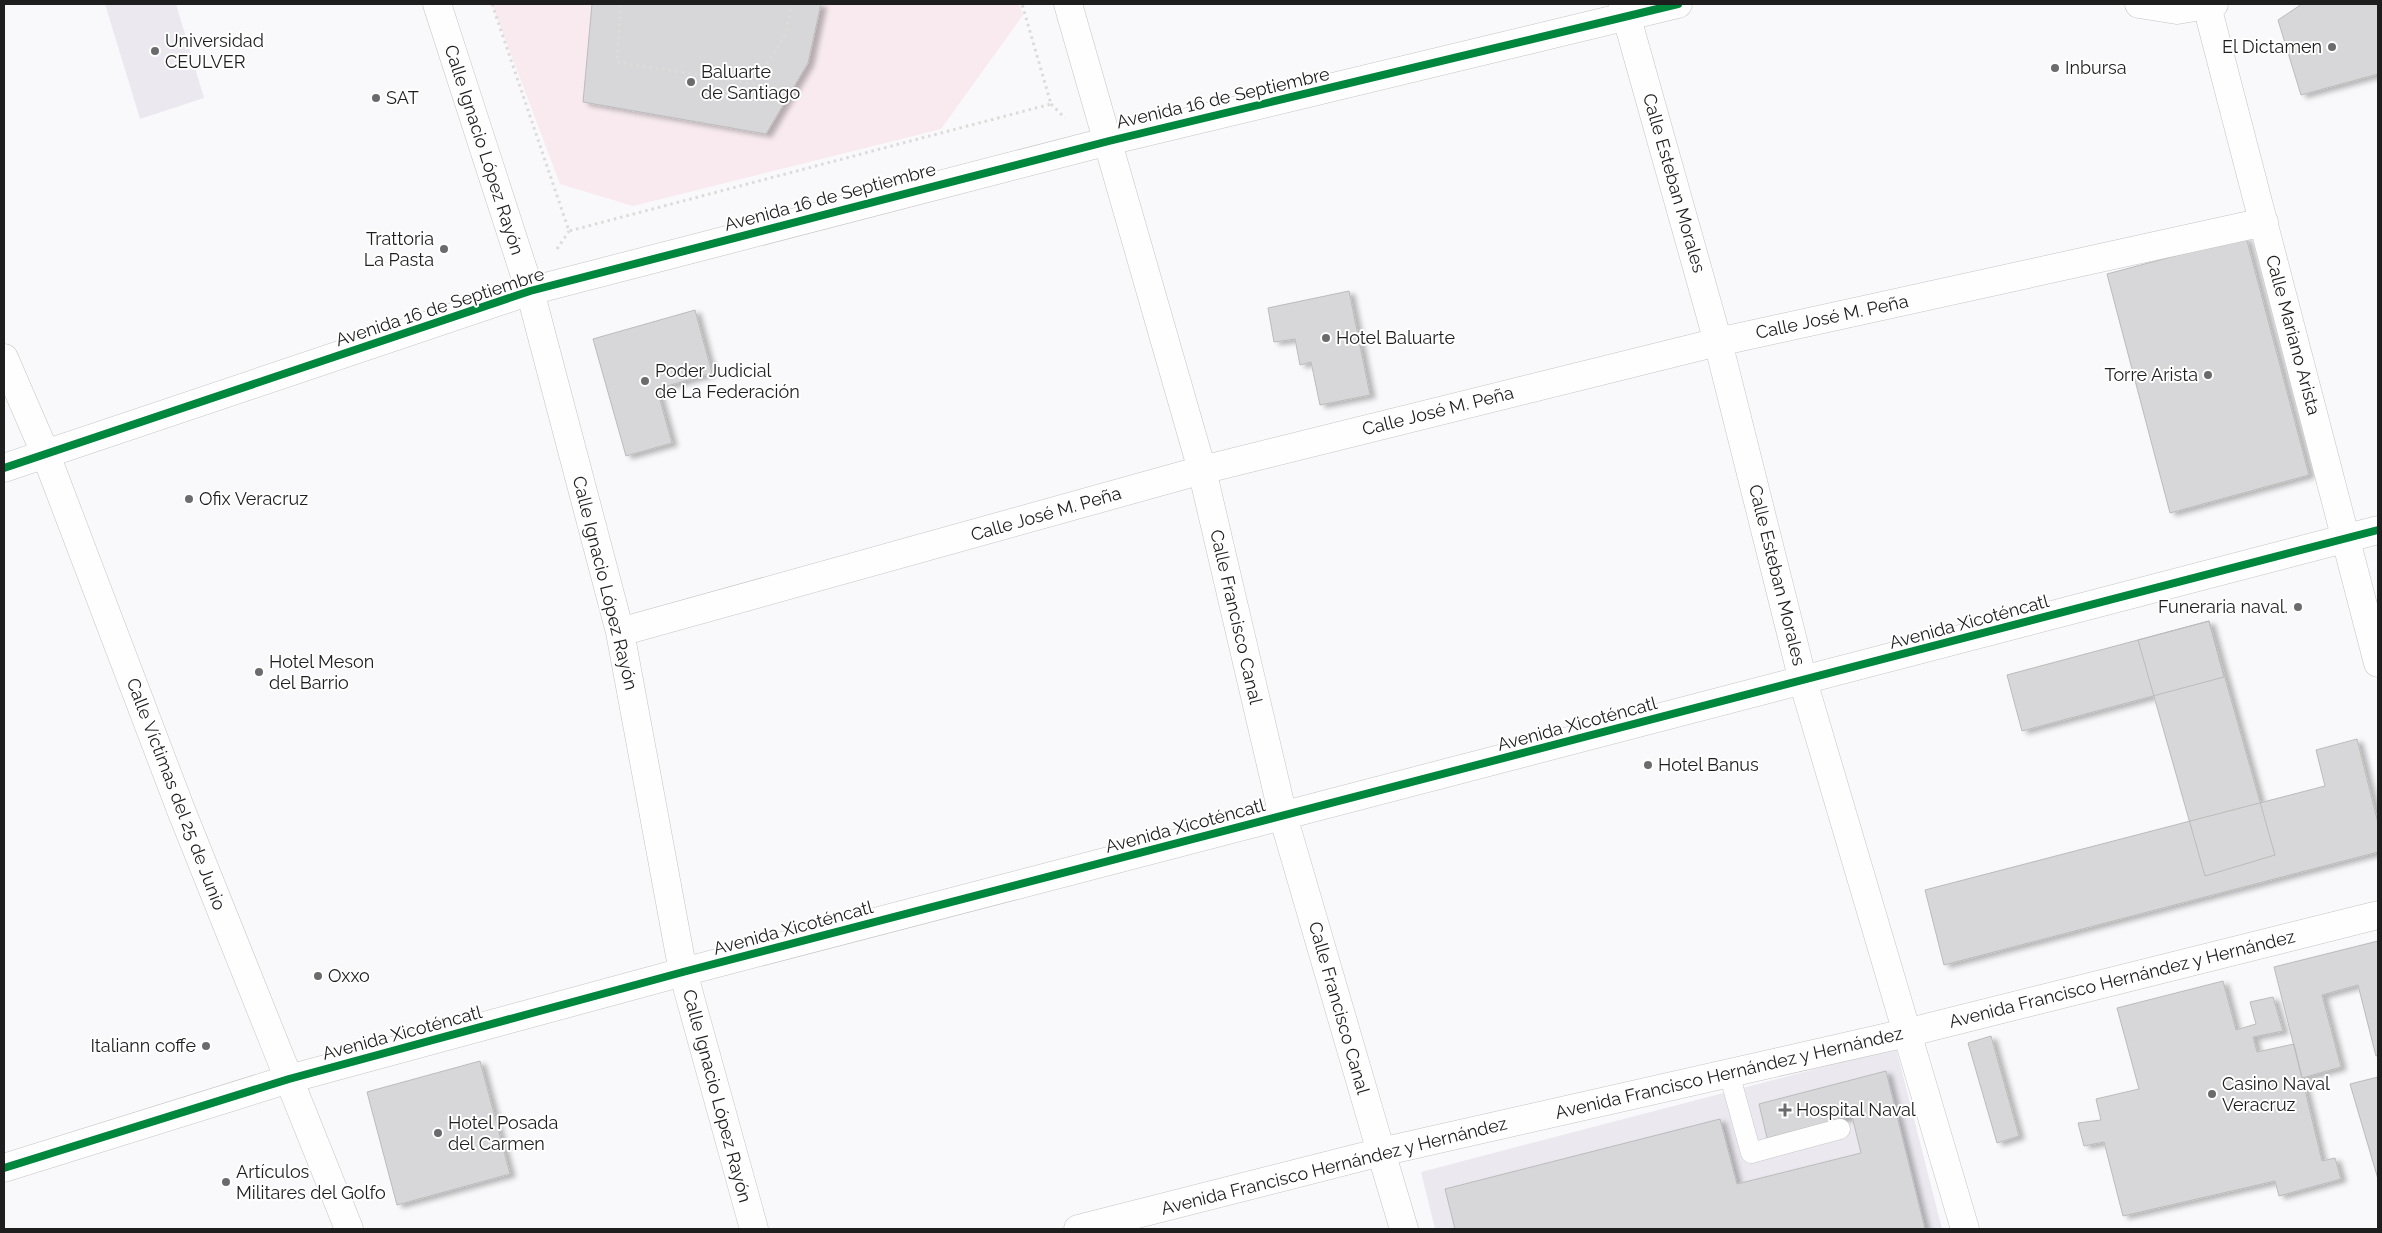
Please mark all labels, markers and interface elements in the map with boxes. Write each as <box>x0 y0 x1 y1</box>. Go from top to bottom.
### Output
place label: Universidad CEULVER <box>165 30 264 72</box>
place label: El Dictamen <box>2222 36 2322 57</box>
marker: El Dictamen <box>2326 41 2338 53</box>
street label: Calle Ignacio López Rayón <box>441 42 528 258</box>
marker: Universidad CEULVER <box>149 45 161 57</box>
place label: Inbursa <box>2065 57 2127 78</box>
place label: Baluarte de Santiago <box>701 61 800 103</box>
marker: Inbursa <box>2049 62 2061 74</box>
street label: Avenida 16 de Septiembre <box>1114 63 1332 132</box>
marker: Baluarte de Santiago <box>685 76 697 88</box>
place label: SAT <box>386 87 419 108</box>
street label: Calle Esteban Morales <box>1639 91 1710 275</box>
marker: SAT <box>370 92 382 104</box>
street label: Avenida 16 de Septiembre <box>722 158 938 235</box>
place label: Trattoria La Pasta <box>364 228 434 270</box>
marker: Trattoria La Pasta <box>438 243 450 255</box>
street label: Calle Mariano Arista <box>2262 253 2325 417</box>
street label: Avenida 16 de Septiembre <box>333 263 547 350</box>
street label: Calle José M. Peña <box>1754 290 1910 343</box>
place label: Hotel Baluarte <box>1336 327 1455 348</box>
marker: Hotel Baluarte <box>1320 332 1332 344</box>
place label: Poder Judicial de La Federación <box>655 360 800 402</box>
place label: Torre Arista <box>2104 364 2198 385</box>
marker: Torre Arista <box>2202 369 2214 381</box>
marker: Poder Judicial de La Federación <box>639 375 651 387</box>
street label: Calle José M. Peña <box>1360 382 1516 439</box>
street label: Calle Ignacio López Rayón <box>569 474 642 692</box>
street label: Calle José M. Peña <box>968 482 1123 545</box>
street label: Calle Esteban Morales <box>1745 482 1810 668</box>
place label: Ofix Veracruz <box>199 488 308 509</box>
marker: Ofix Veracruz <box>183 493 195 505</box>
street label: Calle Francisco Canal <box>1206 528 1267 706</box>
street label: Avenida Xicoténcatl <box>1887 590 2051 653</box>
place label: Funeraria naval. <box>2158 596 2288 617</box>
marker: Funeraria naval. <box>2292 601 2304 613</box>
place label: Hotel Meson del Barrio <box>269 651 374 693</box>
marker: Hotel Meson del Barrio <box>253 666 265 678</box>
street label: Calle Víctimas del 25 de Junio <box>122 675 231 913</box>
street label: Avenida Xicoténcatl <box>1495 692 1659 755</box>
place label: Hotel Banus <box>1658 754 1759 775</box>
marker: Hotel Banus <box>1642 759 1654 771</box>
street label: Avenida Xicoténcatl <box>1103 794 1267 857</box>
street label: Avenida Xicoténcatl <box>711 896 875 959</box>
street label: Calle Francisco Canal <box>1305 919 1374 1097</box>
street label: Avenida Francisco Hernández y Hernández <box>1947 925 2297 1032</box>
place label: Oxxo <box>328 965 370 986</box>
marker: Oxxo <box>312 970 324 982</box>
street label: Calle Ignacio López Rayón <box>679 987 756 1205</box>
street label: Avenida Xicoténcatl <box>320 1001 484 1064</box>
street label: Avenida Francisco Hernández y Hernández <box>1553 1022 1905 1123</box>
place label: Italiann coffe <box>90 1035 196 1056</box>
marker: Italiann coffe <box>200 1040 212 1052</box>
place label: Casino Naval Veracruz <box>2222 1073 2330 1115</box>
marker: Casino Naval Veracruz <box>2206 1088 2218 1100</box>
place label: Hospital Naval <box>1796 1099 1916 1120</box>
marker: Hospital Naval <box>1778 1103 1792 1117</box>
place label: Hotel Posada del Carmen <box>448 1112 558 1154</box>
street label: Avenida Francisco Hernández y Hernández <box>1159 1112 1509 1219</box>
marker: Hotel Posada del Carmen <box>432 1127 444 1139</box>
place label: Artículos Militares del Golfo <box>236 1161 386 1203</box>
marker: Artículos Militares del Golfo <box>220 1176 232 1188</box>

